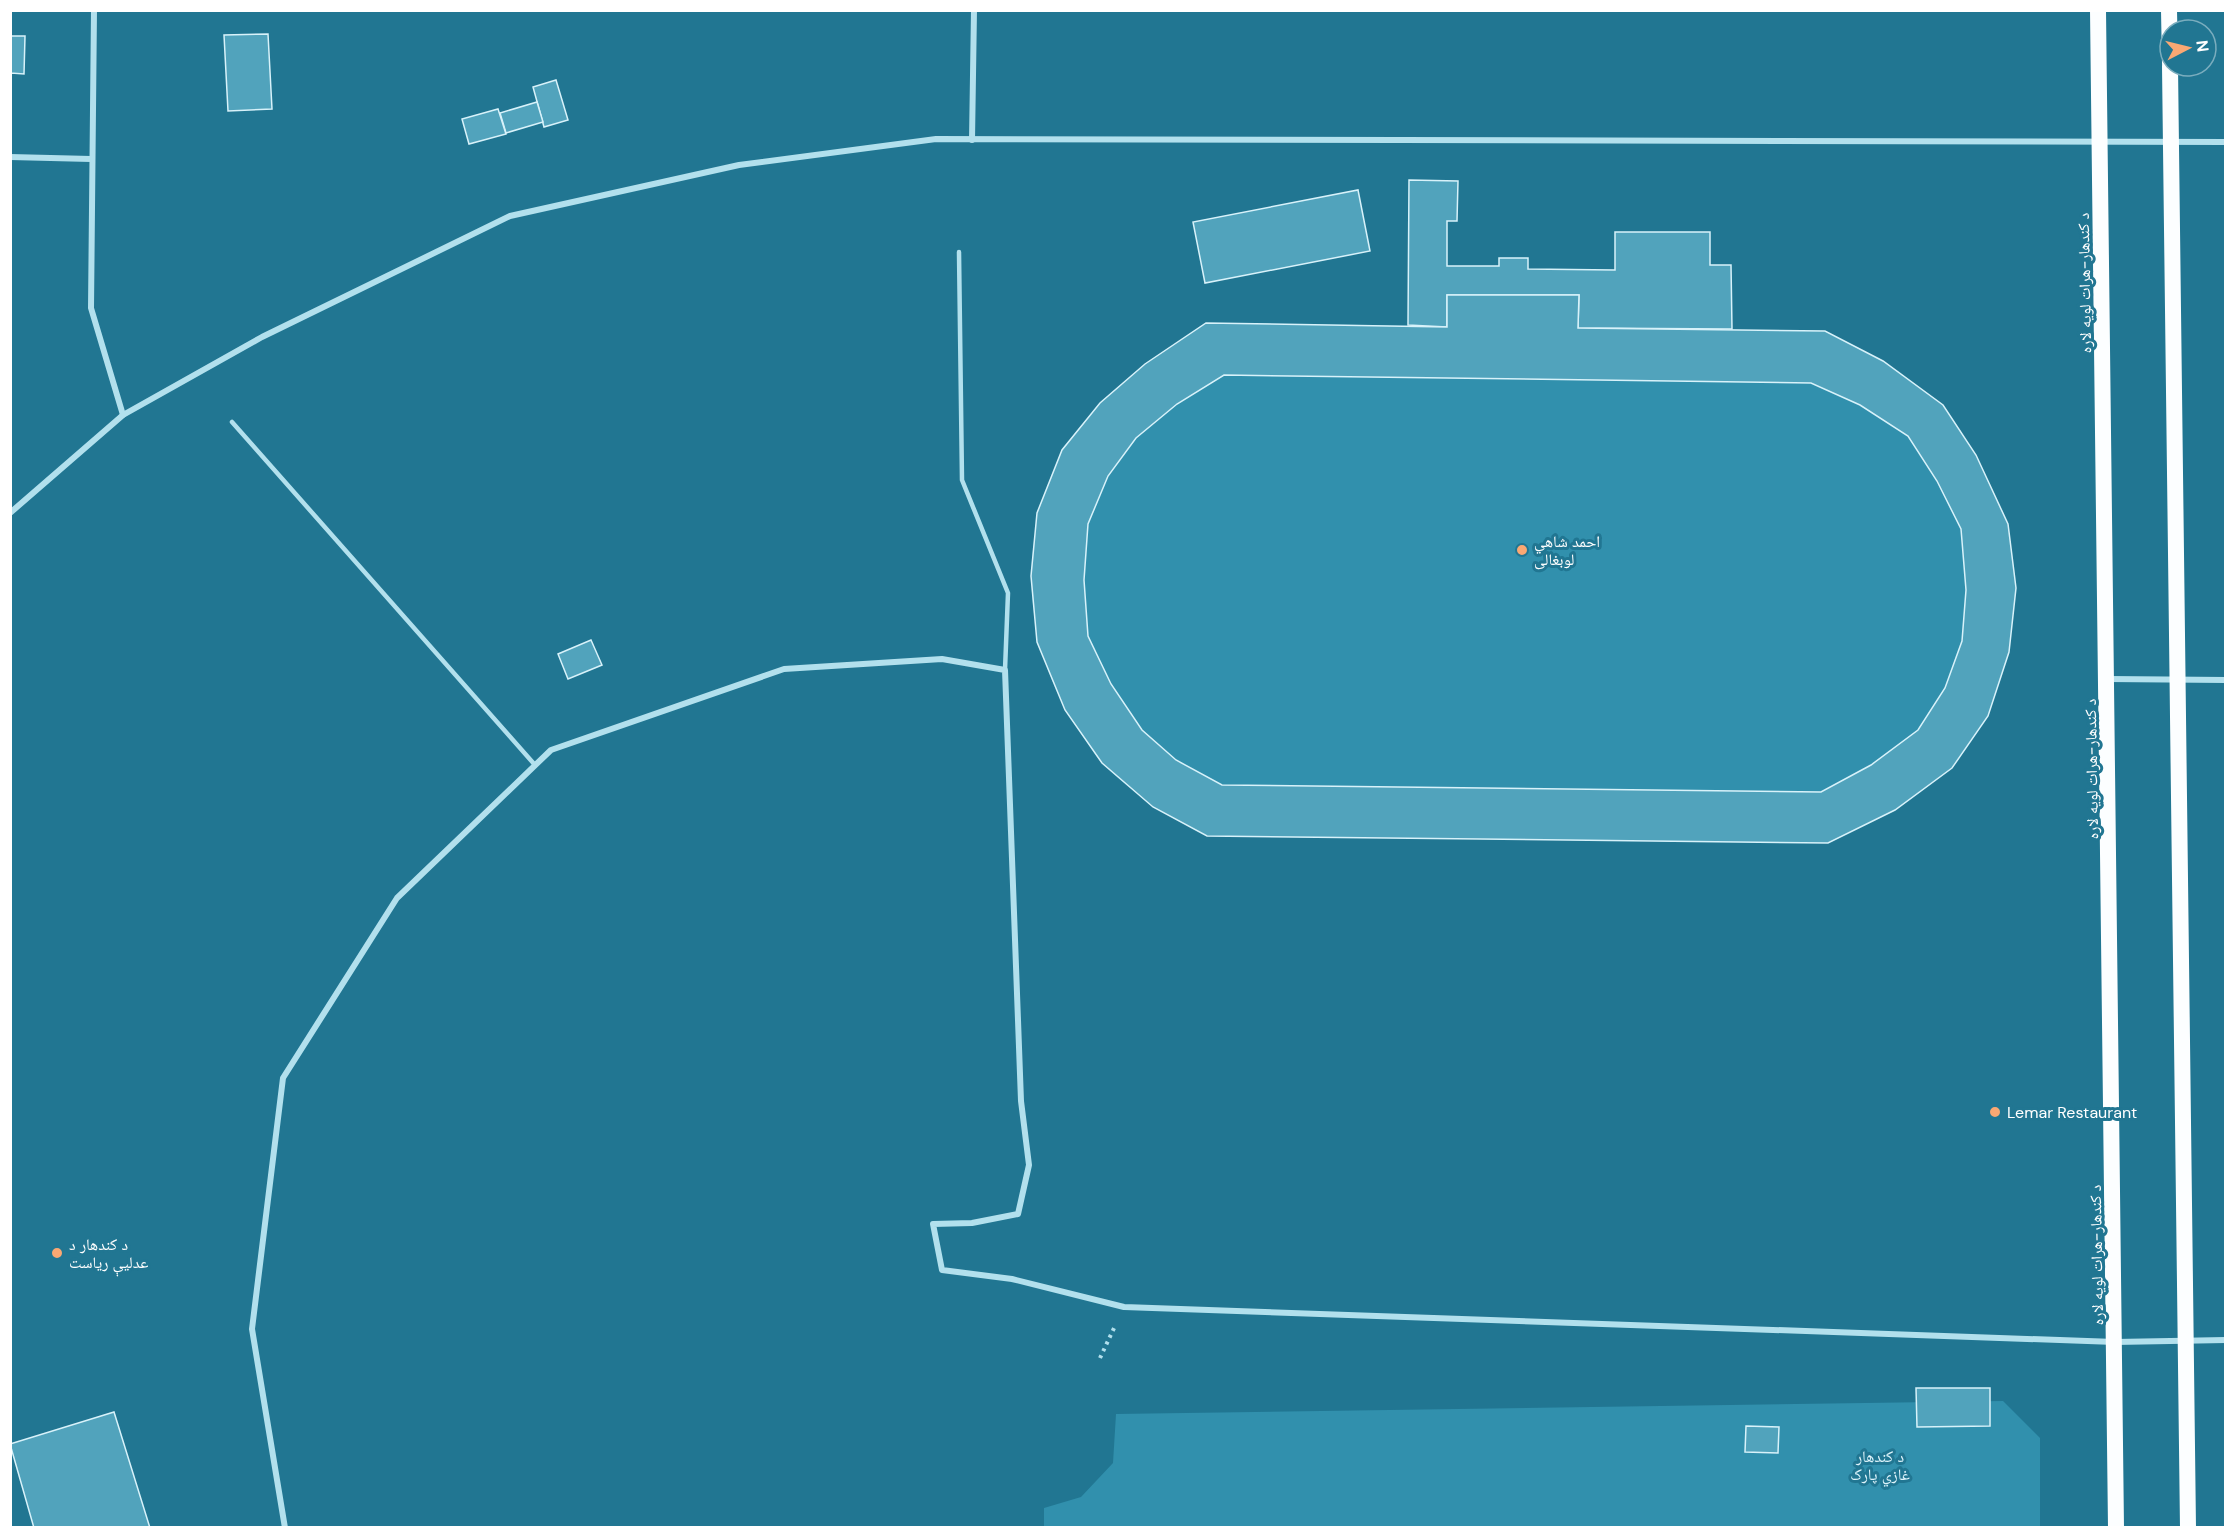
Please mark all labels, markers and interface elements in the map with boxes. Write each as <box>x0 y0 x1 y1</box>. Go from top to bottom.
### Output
north arrow <box>2158 18 2218 78</box>
text: N <box>2191 39 2214 53</box>
street label: د کندهار-هرات لويه لاره <box>2073 212 2096 353</box>
place label: احمد شاهي لوبغالی <box>1534 531 1600 570</box>
marker: احمد شاهي لوبغالی <box>1515 543 1529 557</box>
street label: د کندهار-هرات لويه لاره <box>2080 698 2103 839</box>
place label: Lemar Restaurant <box>2007 1102 2137 1123</box>
marker: Lemar Restaurant <box>1988 1105 2002 1119</box>
street label: د کندهار-هرات لويه لاره <box>2085 1184 2108 1325</box>
place label: د کندهار د عدلیې رياست <box>69 1234 148 1277</box>
marker: د کندهار د عدلیې رياست <box>50 1246 64 1260</box>
park label: د کندهار غازي پارک <box>1850 1446 1910 1487</box>

